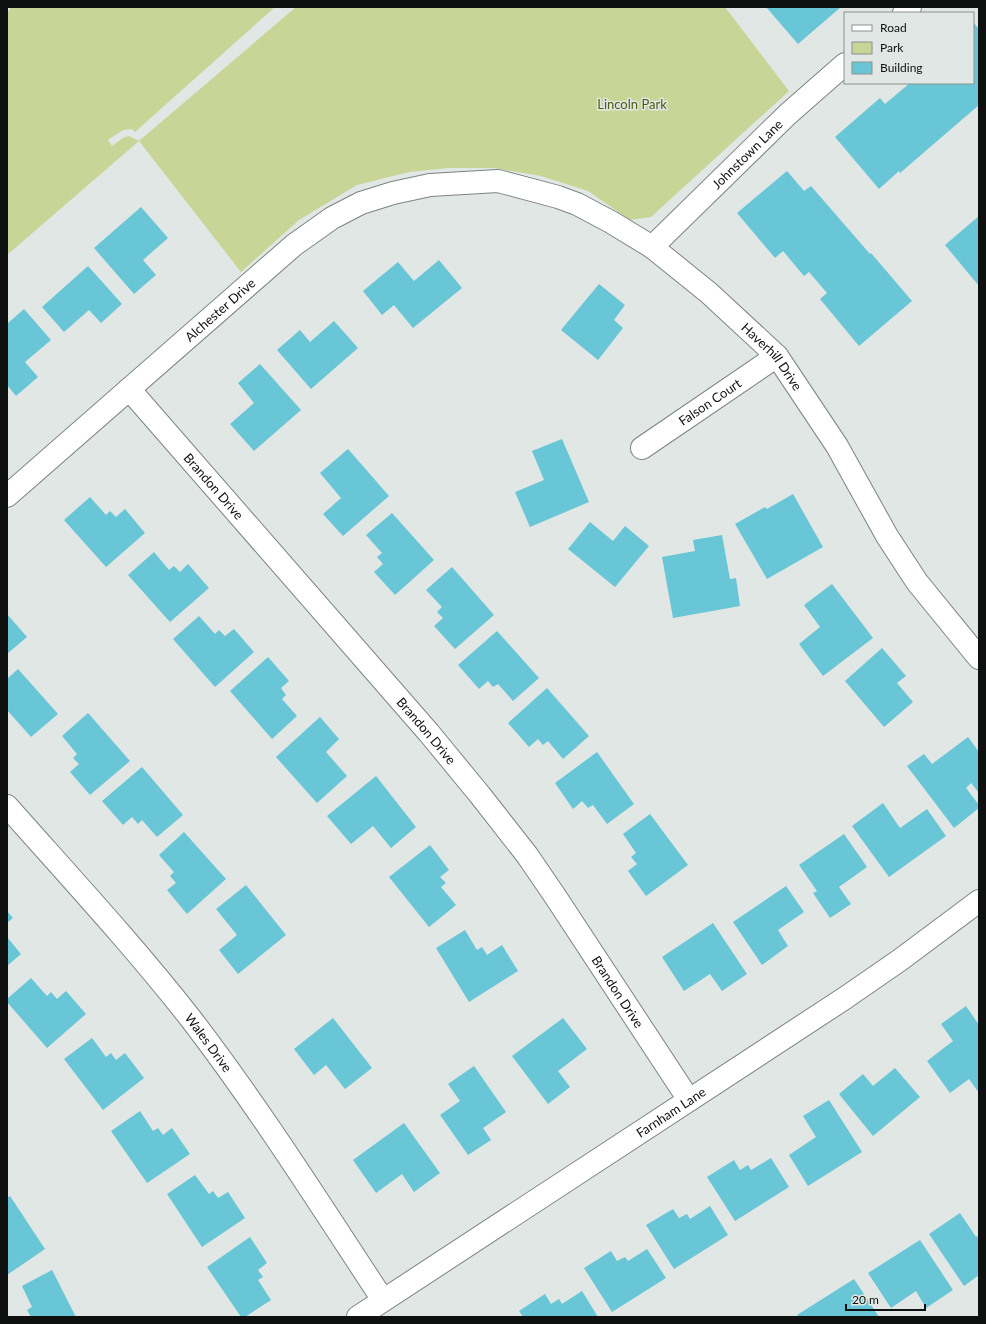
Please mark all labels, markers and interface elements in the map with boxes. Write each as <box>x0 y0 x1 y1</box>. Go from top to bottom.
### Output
legend <box>844 12 974 84</box>
text: Road <box>880 20 907 35</box>
text: Park <box>880 40 904 55</box>
text: Building <box>880 60 923 75</box>
park label: Lincoln Park <box>597 96 667 112</box>
street label: Johnstown Lane <box>708 116 786 192</box>
street label: Alchester Drive <box>182 275 259 345</box>
street label: Haverhill Drive <box>738 319 806 394</box>
street label: Falson Court <box>675 375 744 429</box>
street label: Brandon Drive <box>181 450 247 523</box>
street label: Brandon Drive <box>393 694 459 768</box>
street label: Brandon Drive <box>588 953 647 1031</box>
street label: Wales Drive <box>182 1010 236 1075</box>
street label: Farnham Lane <box>633 1083 709 1141</box>
scale bar <box>846 1286 925 1312</box>
text: 20 m <box>852 1292 879 1307</box>

